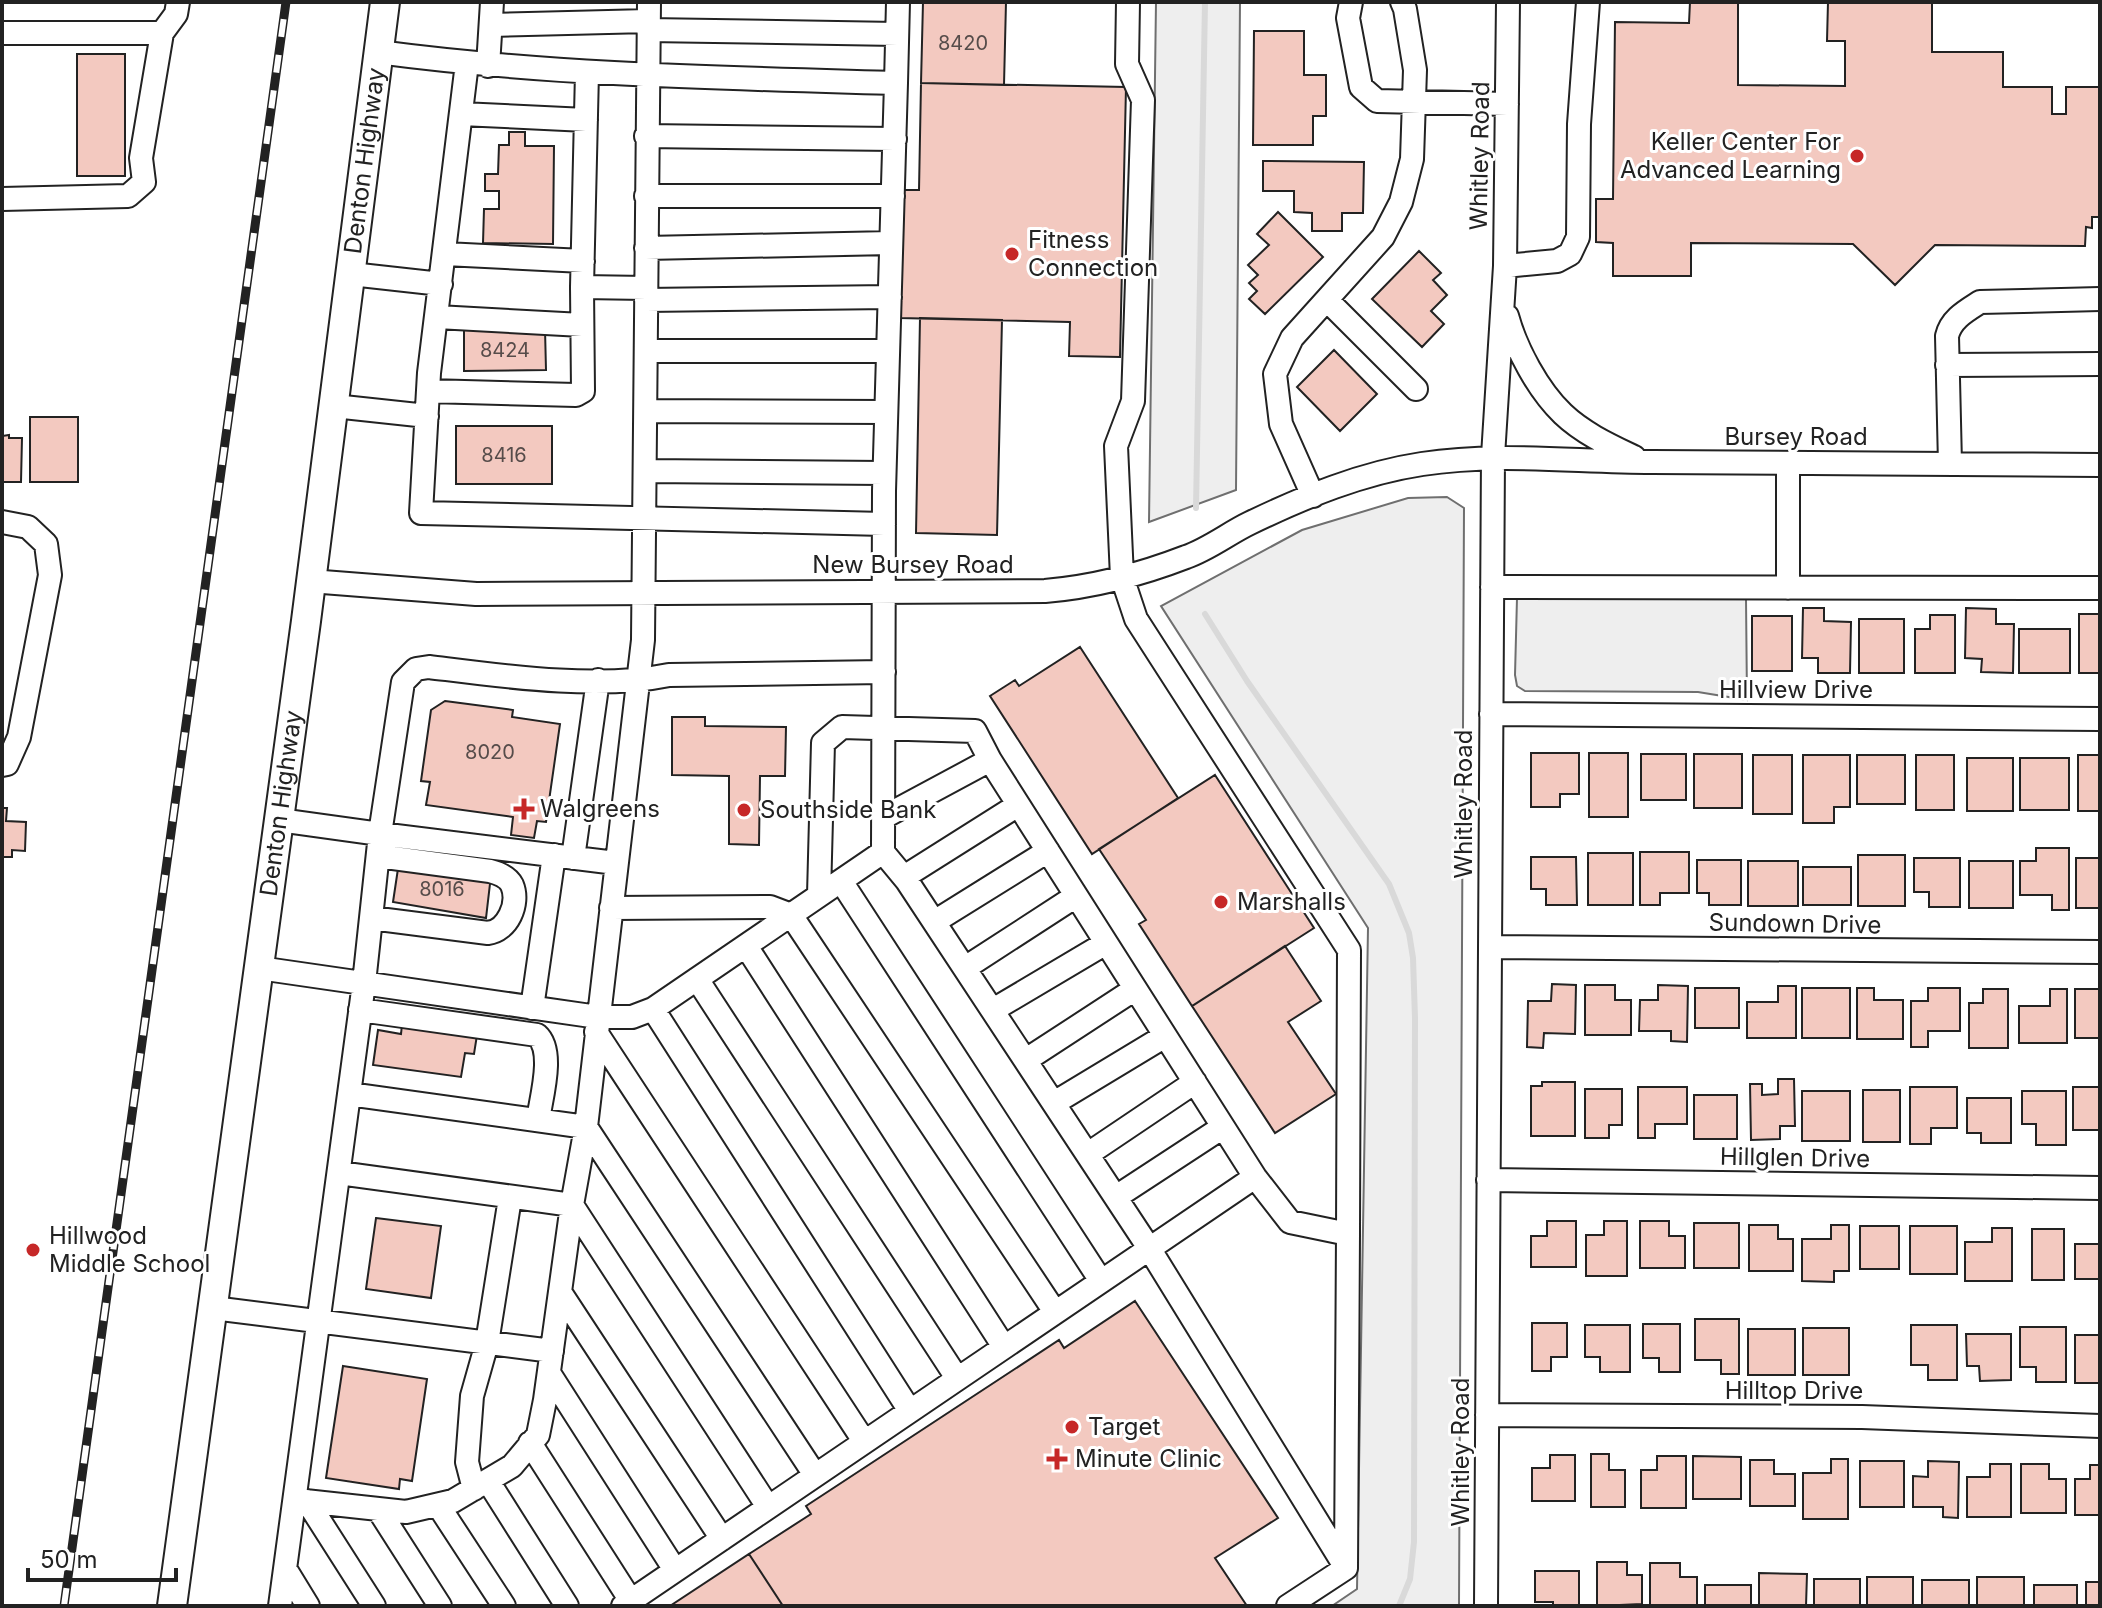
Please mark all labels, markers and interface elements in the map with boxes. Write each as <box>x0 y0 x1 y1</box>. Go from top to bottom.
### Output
house number: 8420 <box>938 31 988 55</box>
street label: Denton Highway <box>338 66 390 255</box>
street label: Whitley Road <box>1464 81 1495 231</box>
place label: Keller Center For Advanced Learning <box>1620 127 1841 184</box>
marker: Keller Center For Advanced Learning <box>1848 147 1866 165</box>
place label: Fitness Connection <box>1028 225 1158 282</box>
marker: Fitness Connection <box>1003 245 1021 263</box>
house number: 8424 <box>480 338 530 362</box>
street label: Bursey Road <box>1724 422 1868 451</box>
house number: 8416 <box>481 443 527 467</box>
street label: New Bursey Road <box>812 550 1014 579</box>
street label: Hillview Drive <box>1719 675 1873 704</box>
street label: Denton Highway <box>254 709 308 898</box>
street label: Whitley Road <box>1449 730 1478 878</box>
house number: 8020 <box>465 740 515 764</box>
place label: Walgreens <box>540 794 660 823</box>
place label: Southside Bank <box>760 795 936 824</box>
marker: Walgreens <box>515 800 533 818</box>
marker: Southside Bank <box>735 801 753 819</box>
house number: 8016 <box>419 877 465 901</box>
place label: Marshalls <box>1237 887 1346 916</box>
marker: Marshalls <box>1212 893 1230 911</box>
street label: Sundown Drive <box>1708 907 1882 940</box>
street label: Hillglen Drive <box>1720 1142 1870 1173</box>
place label: Hillwood Middle School <box>49 1221 210 1278</box>
marker: Hillwood Middle School <box>24 1241 42 1259</box>
street label: Hilltop Drive <box>1725 1376 1863 1405</box>
street label: Whitley Road <box>1446 1378 1475 1526</box>
place label: Target <box>1088 1412 1161 1441</box>
marker: Target <box>1063 1418 1081 1436</box>
place label: Minute Clinic <box>1075 1444 1222 1473</box>
marker: Minute Clinic <box>1046 1448 1068 1470</box>
scale bar <box>28 1532 176 1582</box>
text: 50 m <box>40 1545 98 1574</box>

